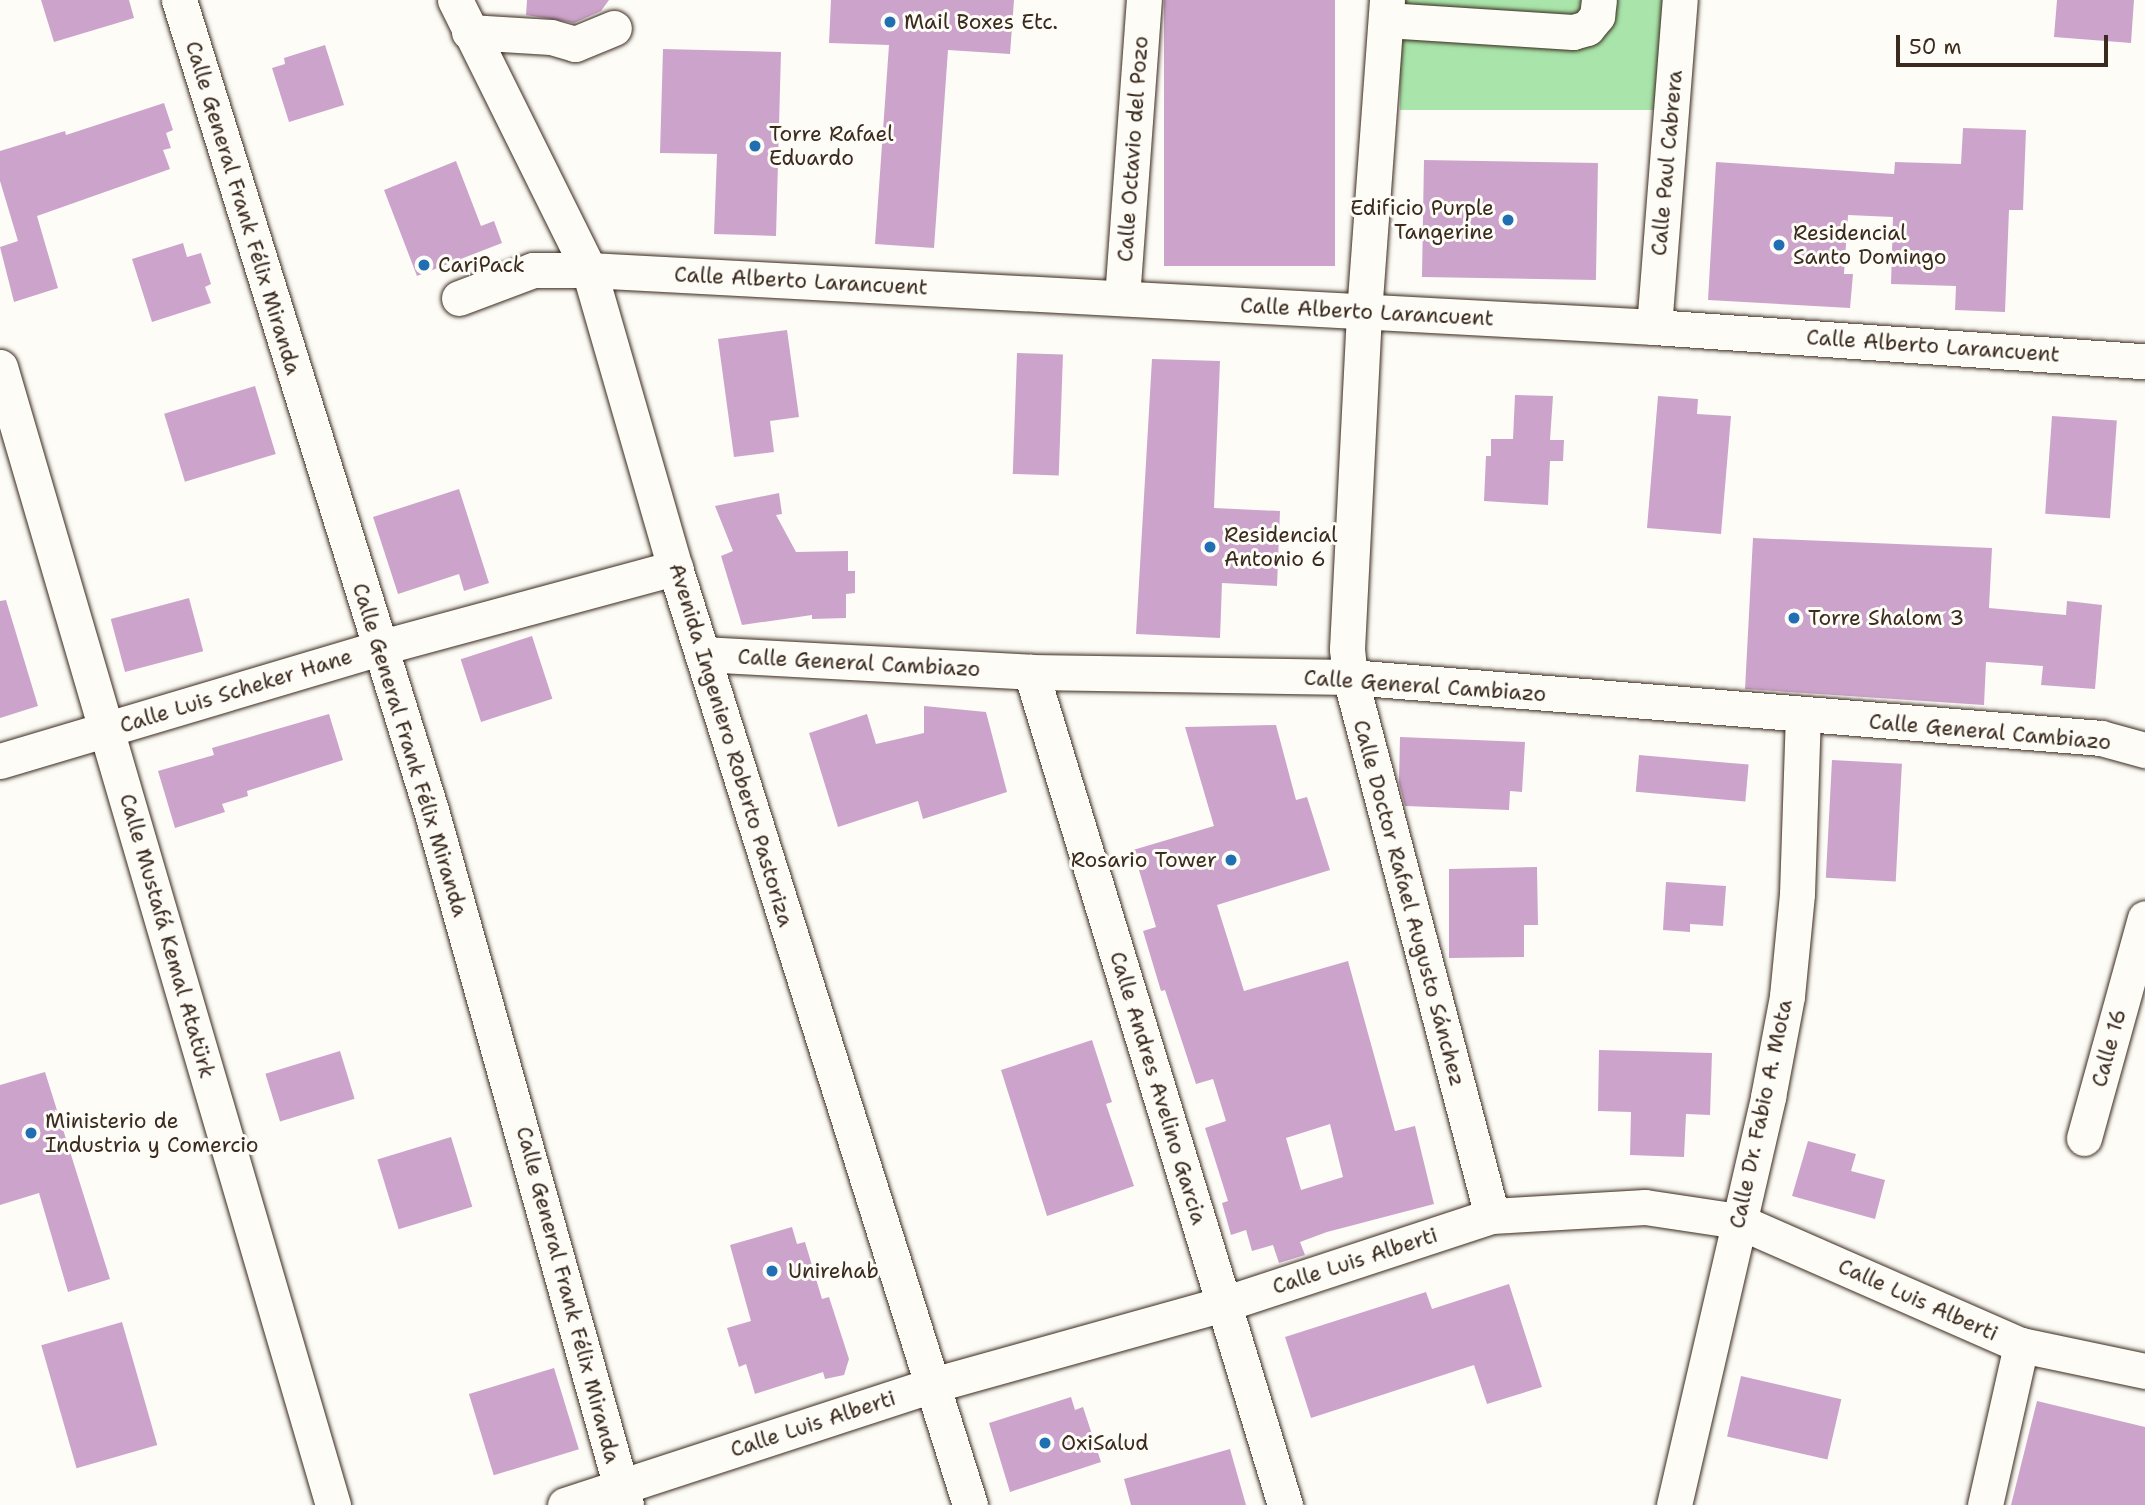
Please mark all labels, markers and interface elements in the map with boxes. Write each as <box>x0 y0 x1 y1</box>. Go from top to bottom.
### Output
place label: Mail Boxes Etc. <box>904 9 1058 35</box>
marker: Mail Boxes Etc. <box>882 14 898 30</box>
scale bar <box>1900 21 2112 65</box>
text: 50 m <box>1909 33 1962 61</box>
street label: Calle Octavio del Pozo <box>1113 35 1153 263</box>
street label: Calle General Frank Félix Miranda <box>180 38 306 378</box>
street label: Calle Paul Cabrera <box>1646 69 1688 257</box>
place label: Torre Rafael Eduardo <box>769 121 894 171</box>
marker: Torre Rafael Eduardo <box>747 138 763 154</box>
place label: Edificio Purple Tangerine <box>1350 195 1494 245</box>
marker: Edificio Purple Tangerine <box>1500 212 1516 228</box>
place label: Residencial Santo Domingo <box>1793 220 1947 270</box>
marker: Residencial Santo Domingo <box>1771 237 1787 253</box>
place label: CariPack <box>438 252 525 278</box>
marker: CariPack <box>416 257 432 273</box>
street label: Calle Alberto Larancuent <box>674 262 928 300</box>
street label: Calle Alberto Larancuent <box>1240 293 1494 331</box>
street label: Calle Alberto Larancuent <box>1805 325 2061 367</box>
place label: Residencial Antonio 6 <box>1224 522 1338 572</box>
marker: Residencial Antonio 6 <box>1202 539 1218 555</box>
street label: Avenida Ingeniero Roberto Pastoriza <box>664 560 798 930</box>
street label: Calle General Frank Félix Miranda <box>347 580 473 920</box>
place label: Torre Shalom 3 <box>1808 605 1964 631</box>
marker: Torre Shalom 3 <box>1786 610 1802 626</box>
street label: Calle Luis Scheker Hane <box>117 644 355 738</box>
street label: Calle General Cambiazo <box>737 644 981 682</box>
street label: Calle General Cambiazo <box>1303 665 1547 707</box>
street label: Calle General Cambiazo <box>1868 709 2112 755</box>
street label: Calle Doctor Rafael Augusto Sánchez <box>1348 717 1470 1089</box>
street label: Calle Mustafá Kemal Atatürk <box>114 791 220 1081</box>
place label: Rosario Tower <box>1071 847 1217 873</box>
marker: Rosario Tower <box>1223 852 1239 868</box>
street label: Calle Andres Avelino Garcia <box>1104 949 1212 1227</box>
street label: Calle Dr. Fabio A. Mota <box>1724 997 1798 1231</box>
street label: Calle 16 <box>2086 1006 2132 1090</box>
place label: Ministerio de Industria y Comercio <box>45 1108 259 1158</box>
street label: Calle General Frank Félix Miranda <box>511 1124 625 1466</box>
marker: Ministerio de Industria y Comercio <box>23 1125 39 1141</box>
street label: Calle Luis Alberti <box>1269 1222 1441 1300</box>
street label: Calle Luis Alberti <box>1834 1253 2002 1347</box>
place label: Unirehab <box>788 1258 879 1284</box>
marker: Unirehab <box>762 1261 782 1281</box>
street label: Calle Luis Alberti <box>727 1385 899 1463</box>
place label: OxiSalud <box>1061 1430 1149 1456</box>
marker: OxiSalud <box>1035 1433 1055 1453</box>

